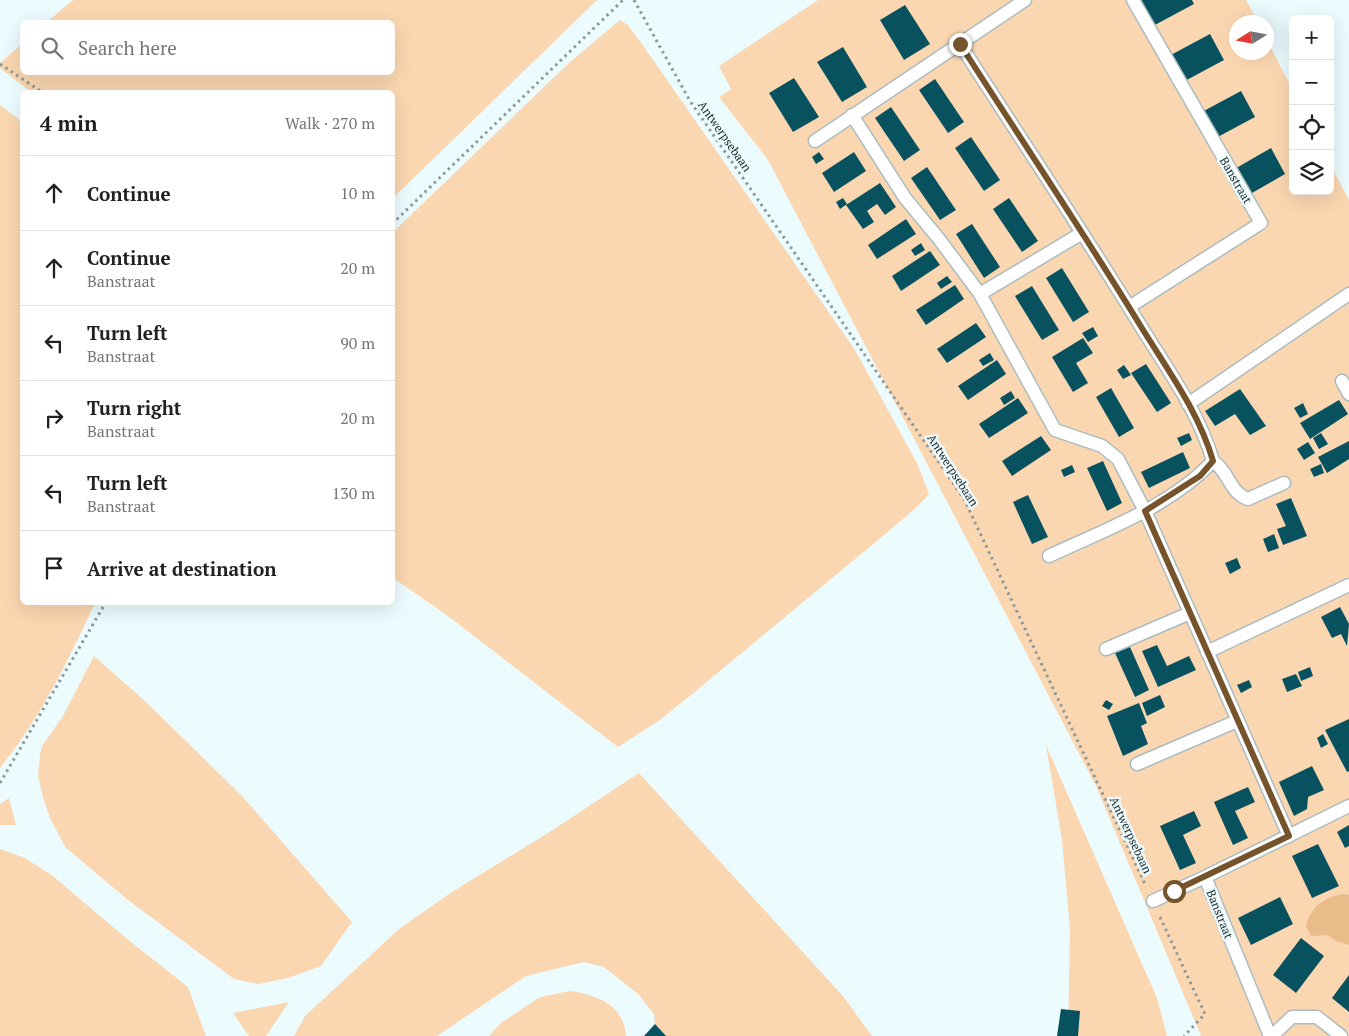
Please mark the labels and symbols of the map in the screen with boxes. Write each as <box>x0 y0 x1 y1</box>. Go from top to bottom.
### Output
north arrow <box>1229 15 1274 60</box>
route end <box>949 33 972 56</box>
street label: Antwerpsebaan <box>695 98 755 174</box>
street label: Banstraat <box>1217 154 1256 206</box>
street label: Antwerpsebaan <box>924 431 982 509</box>
street label: Antwerpsebaan <box>1107 794 1155 876</box>
route start <box>1163 880 1186 903</box>
street label: Banstraat <box>1203 887 1237 941</box>

